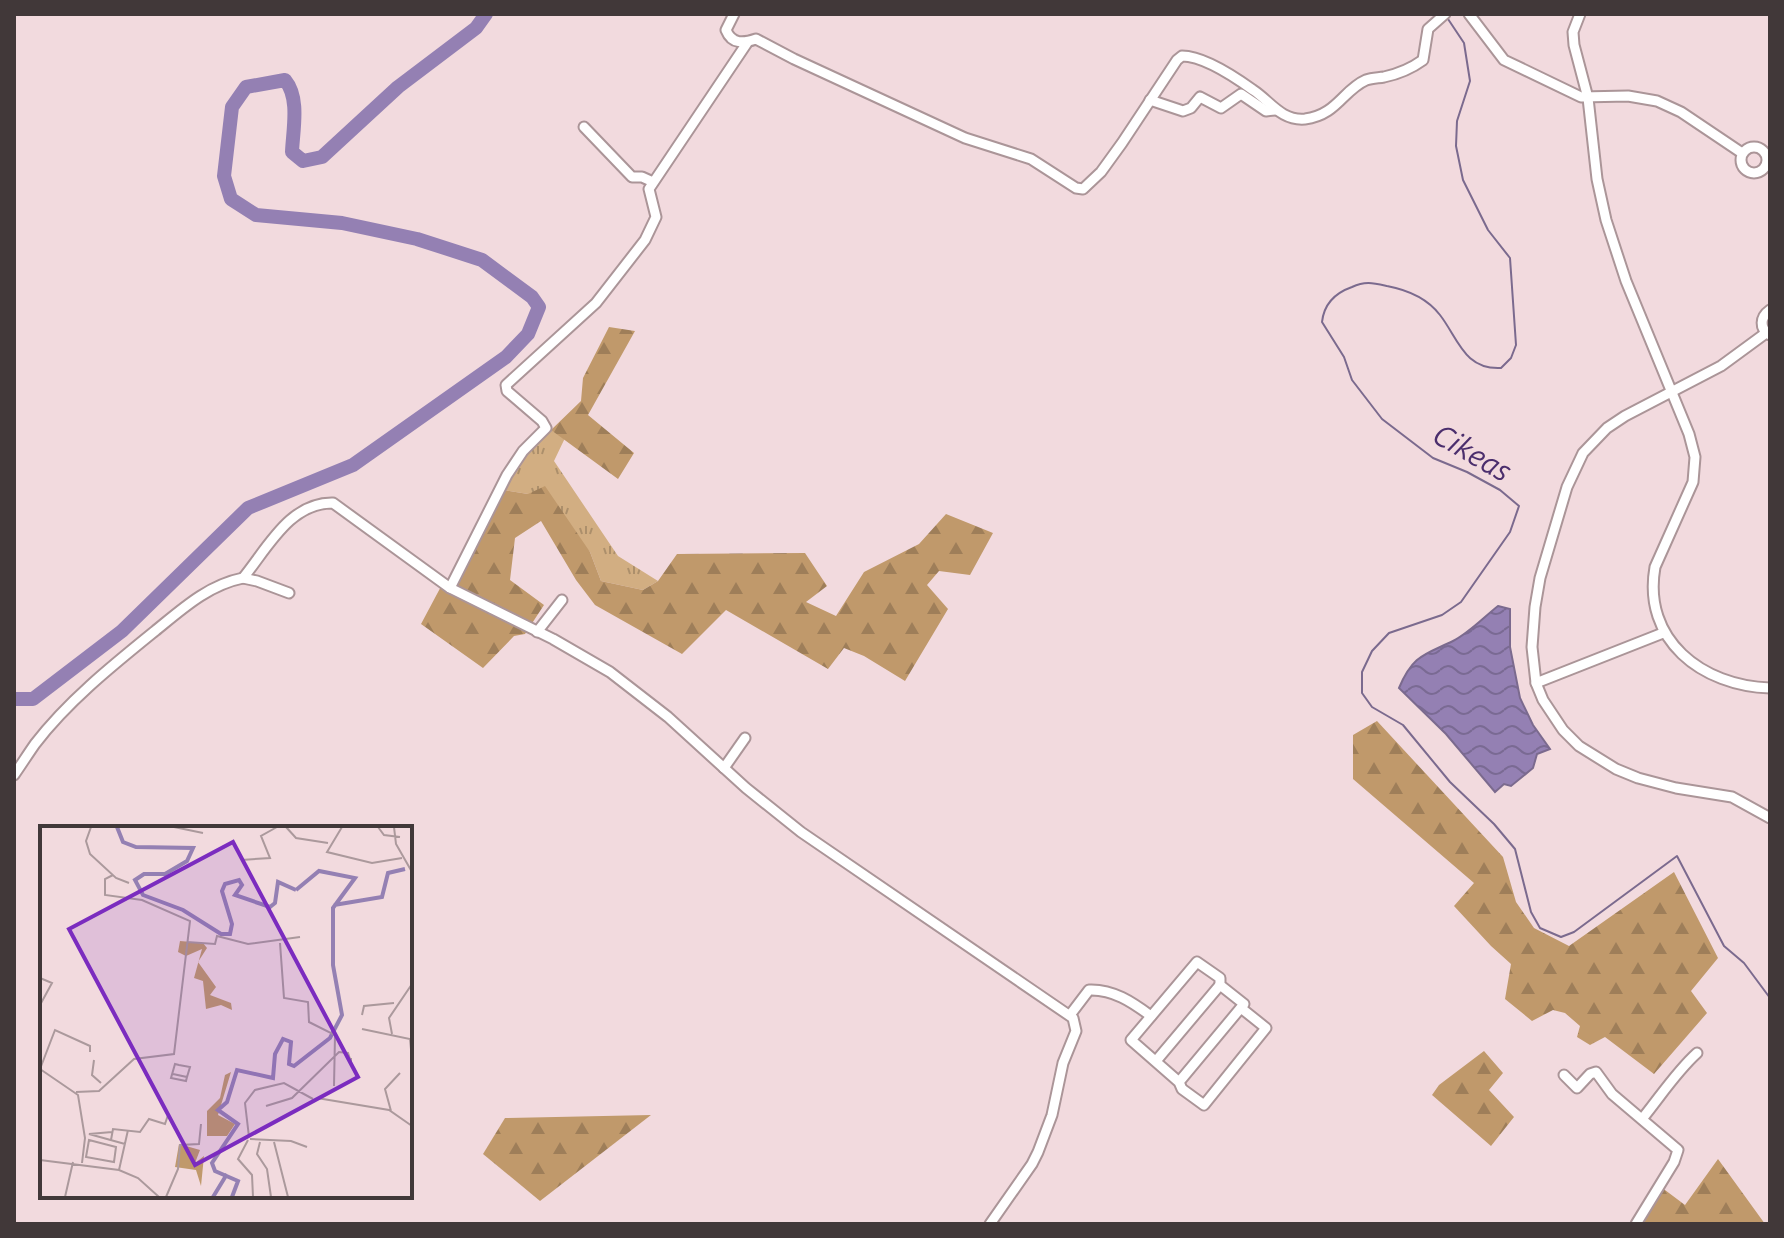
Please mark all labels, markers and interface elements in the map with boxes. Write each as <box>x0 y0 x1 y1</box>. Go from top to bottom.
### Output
water label: Cikeas <box>1427 416 1518 488</box>
inset map <box>40 826 412 1198</box>

